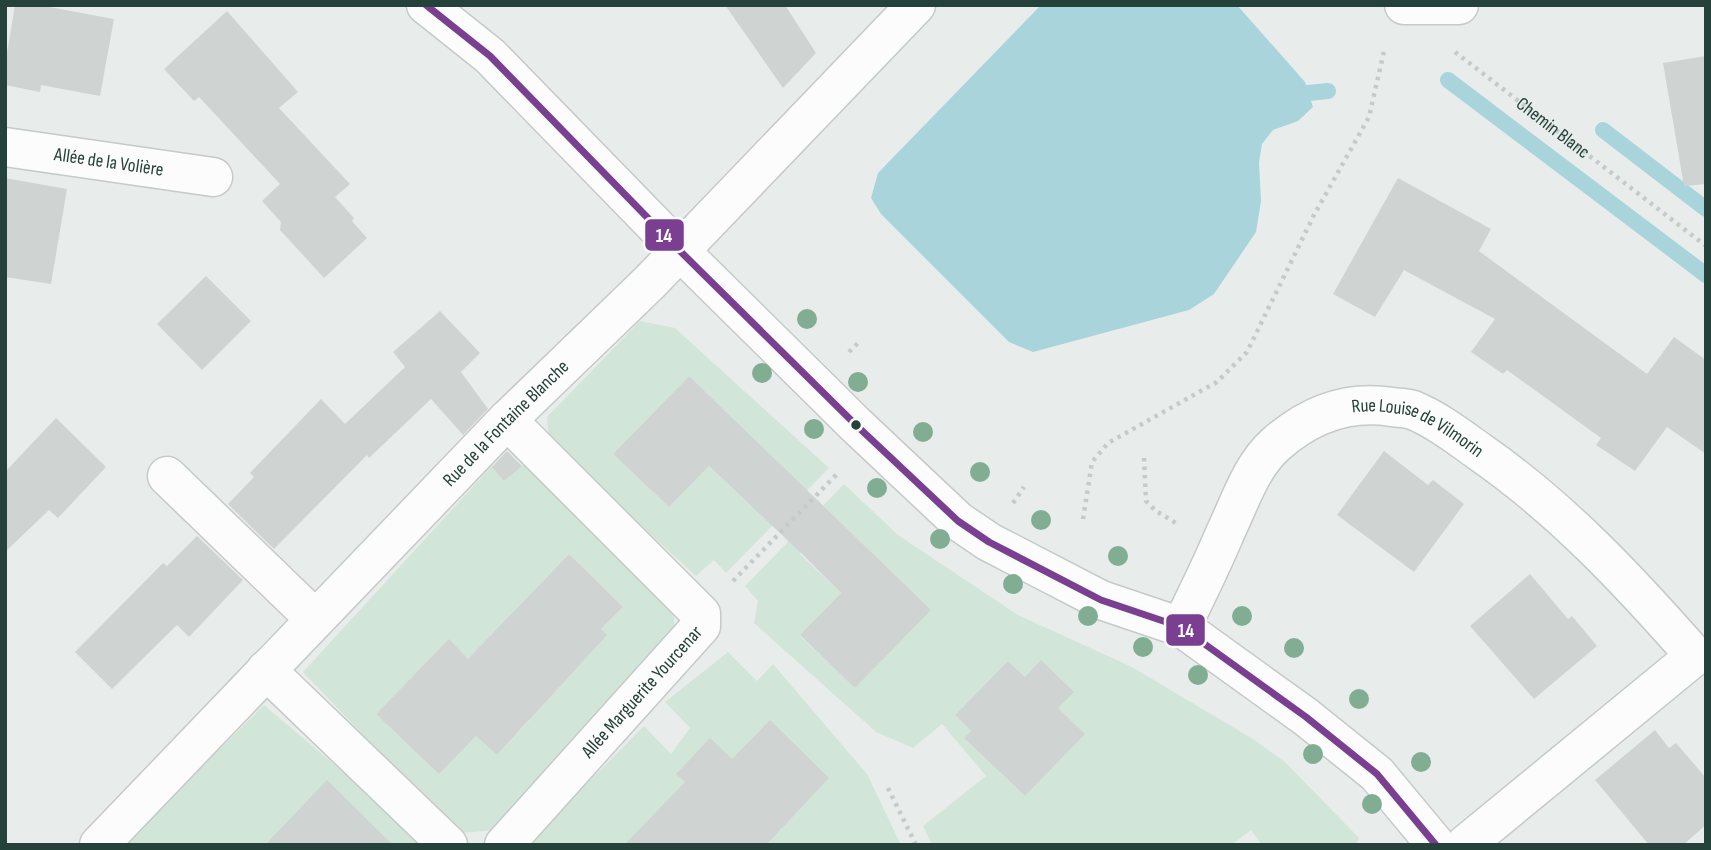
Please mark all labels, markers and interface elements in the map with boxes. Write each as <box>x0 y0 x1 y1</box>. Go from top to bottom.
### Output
street label: Chemin Blanc <box>1512 92 1595 164</box>
street label: Allée de la Volière <box>52 143 165 181</box>
line badge: 14 <box>644 218 685 252</box>
text: 14 <box>656 225 672 248</box>
street label: Rue de la Fontaine Blanche <box>438 355 574 491</box>
street label: Rue Louise de Vilmorin <box>1350 394 1488 462</box>
unlabelled marker <box>849 418 863 432</box>
line badge: 14 <box>1165 613 1206 647</box>
text: 14 <box>1178 620 1194 643</box>
street label: Allée Marguerite Yourcenar <box>576 621 708 763</box>

